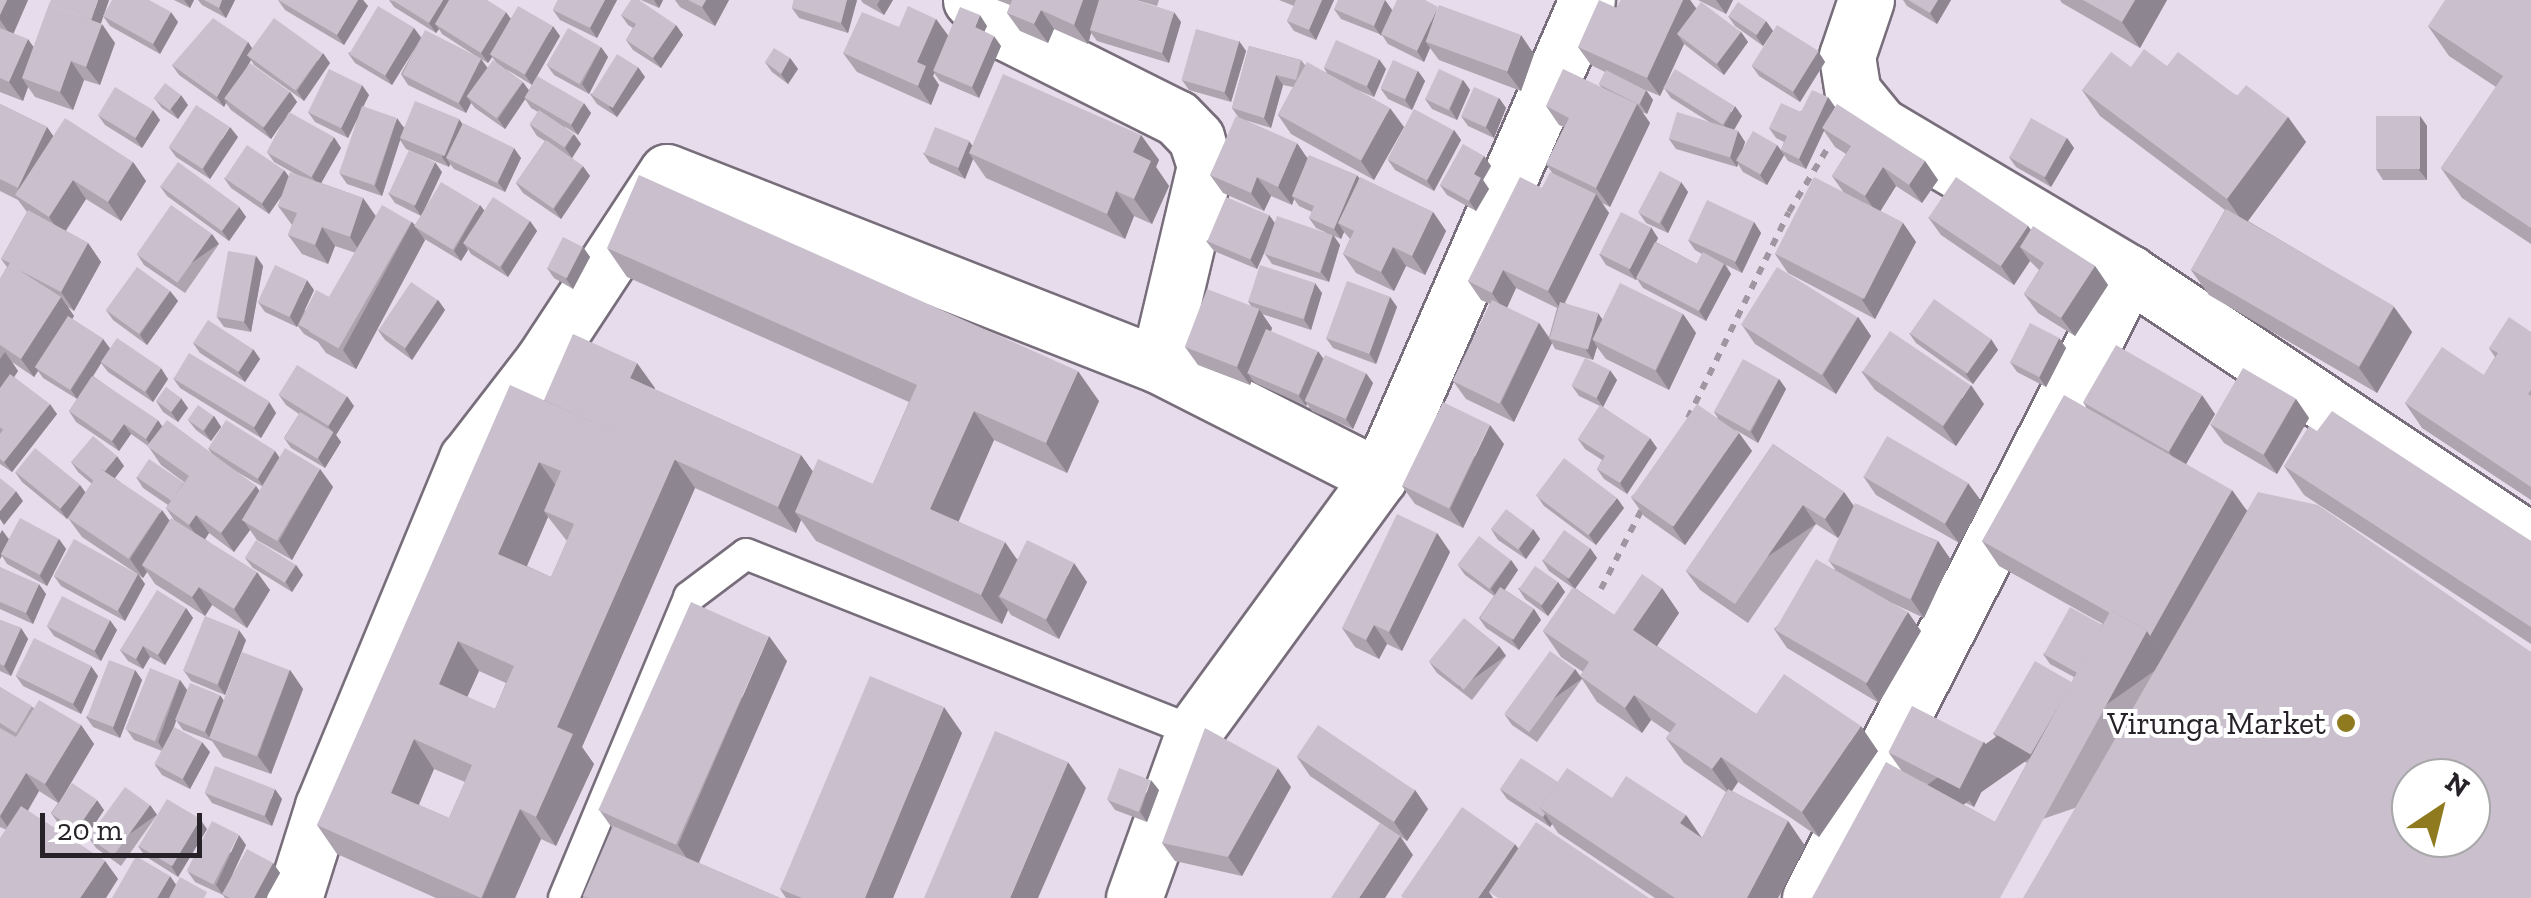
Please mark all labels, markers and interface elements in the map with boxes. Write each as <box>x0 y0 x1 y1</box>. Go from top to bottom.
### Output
place label: Virunga Market <box>2107 704 2326 742</box>
marker: Virunga Market <box>2335 712 2357 734</box>
north arrow <box>2391 758 2491 858</box>
text: N <box>2439 765 2476 804</box>
scale bar <box>45 793 208 855</box>
text: 20 m <box>57 812 122 848</box>

